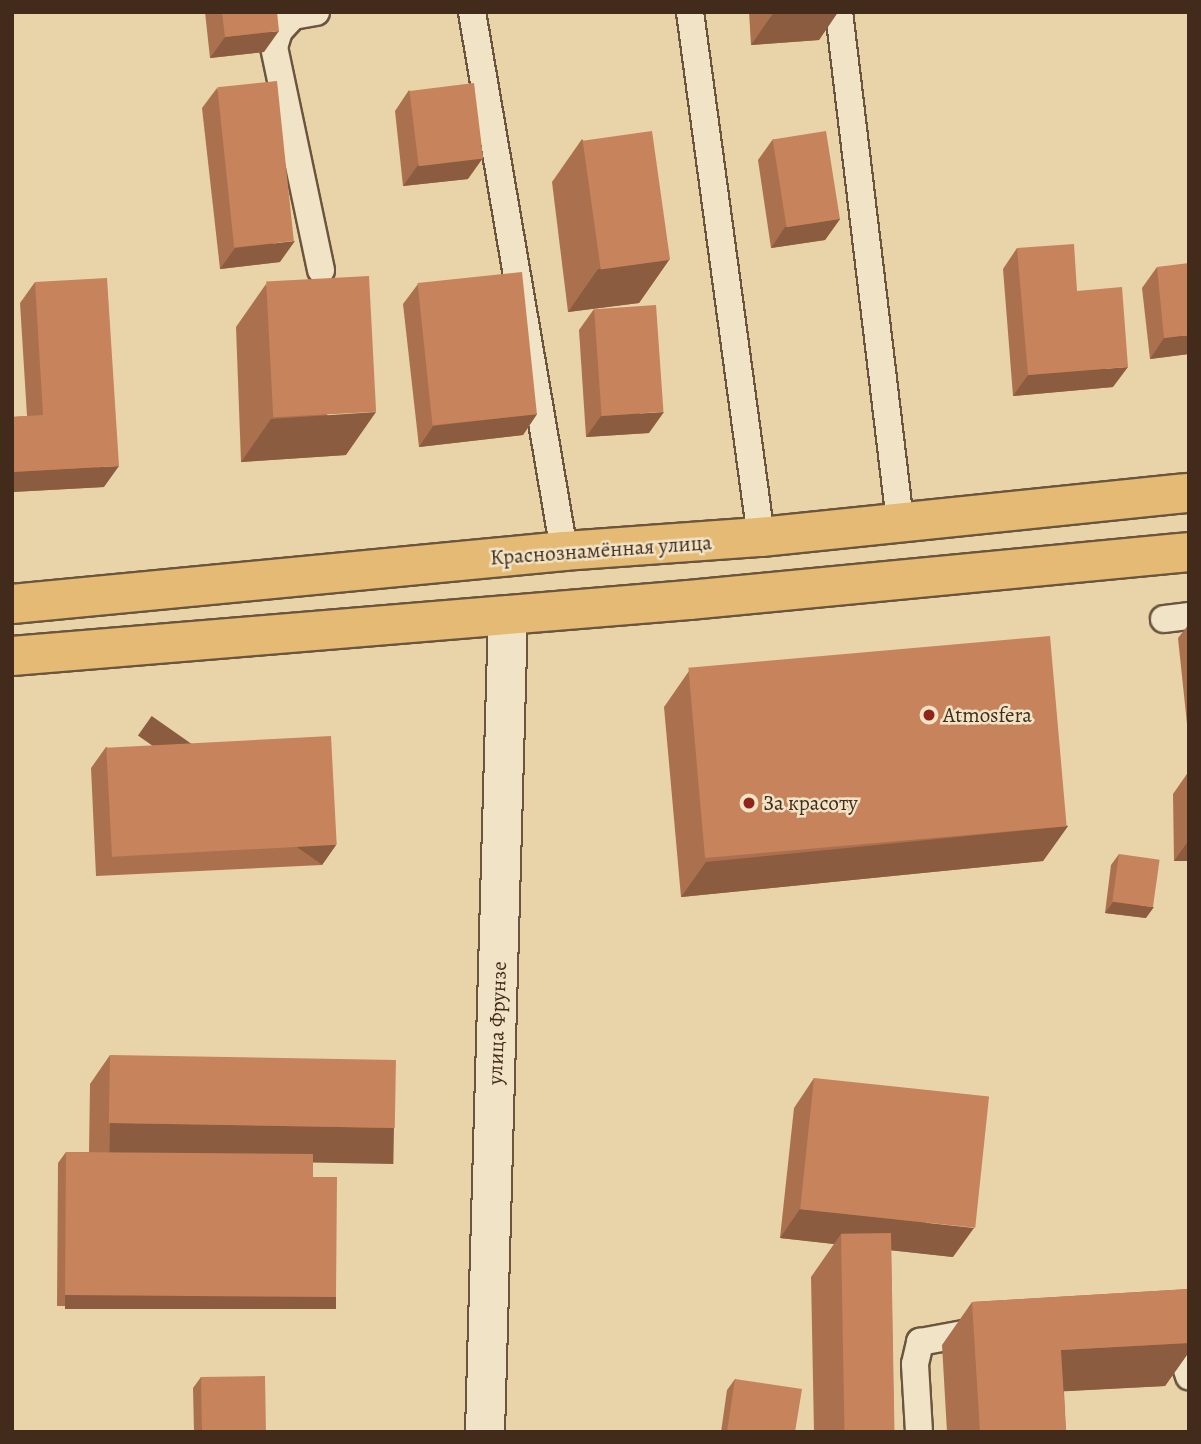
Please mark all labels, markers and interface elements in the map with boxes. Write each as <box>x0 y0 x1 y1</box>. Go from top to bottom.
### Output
street label: Краснознамённая улица <box>489 530 713 570</box>
place label: Atmosfera <box>943 702 1032 728</box>
marker: Atmosfera <box>921 707 937 723</box>
place label: За красоту <box>763 790 858 816</box>
marker: За красоту <box>741 795 757 811</box>
street label: улица Фрунзе <box>482 961 512 1085</box>

